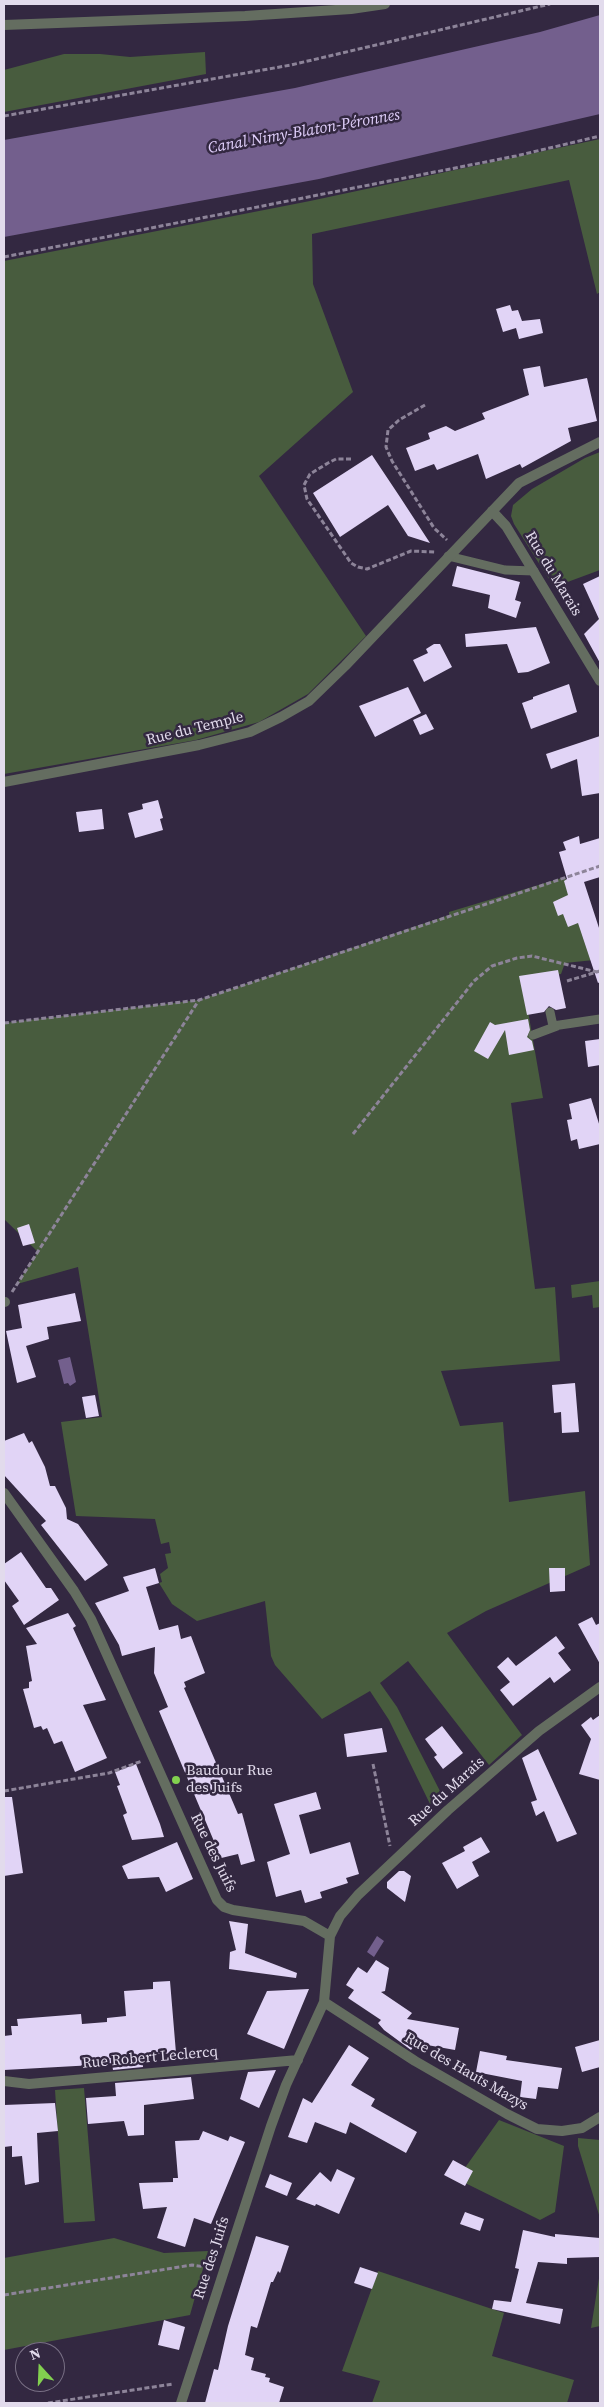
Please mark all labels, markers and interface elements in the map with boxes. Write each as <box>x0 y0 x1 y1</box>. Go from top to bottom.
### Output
water label: Canal Nimy-Blaton-Péronnes <box>207 106 401 158</box>
street label: Rue du Marais <box>521 528 585 620</box>
street label: Rue du Temple <box>145 708 245 750</box>
street label: Rue du Marais <box>405 1753 489 1831</box>
place label: Baudour Rue des Juifs <box>186 1762 273 1797</box>
marker: Baudour Rue des Juifs <box>170 1774 182 1786</box>
street label: Rue des Juifs <box>186 1811 240 1895</box>
street label: Rue des Hauts Mazys <box>401 2029 531 2115</box>
street label: Rue Robert Leclercq <box>81 2043 219 2073</box>
street label: Rue des Juifs <box>190 2214 234 2302</box>
north arrow <box>15 2342 65 2392</box>
text: N <box>27 2343 43 2365</box>

